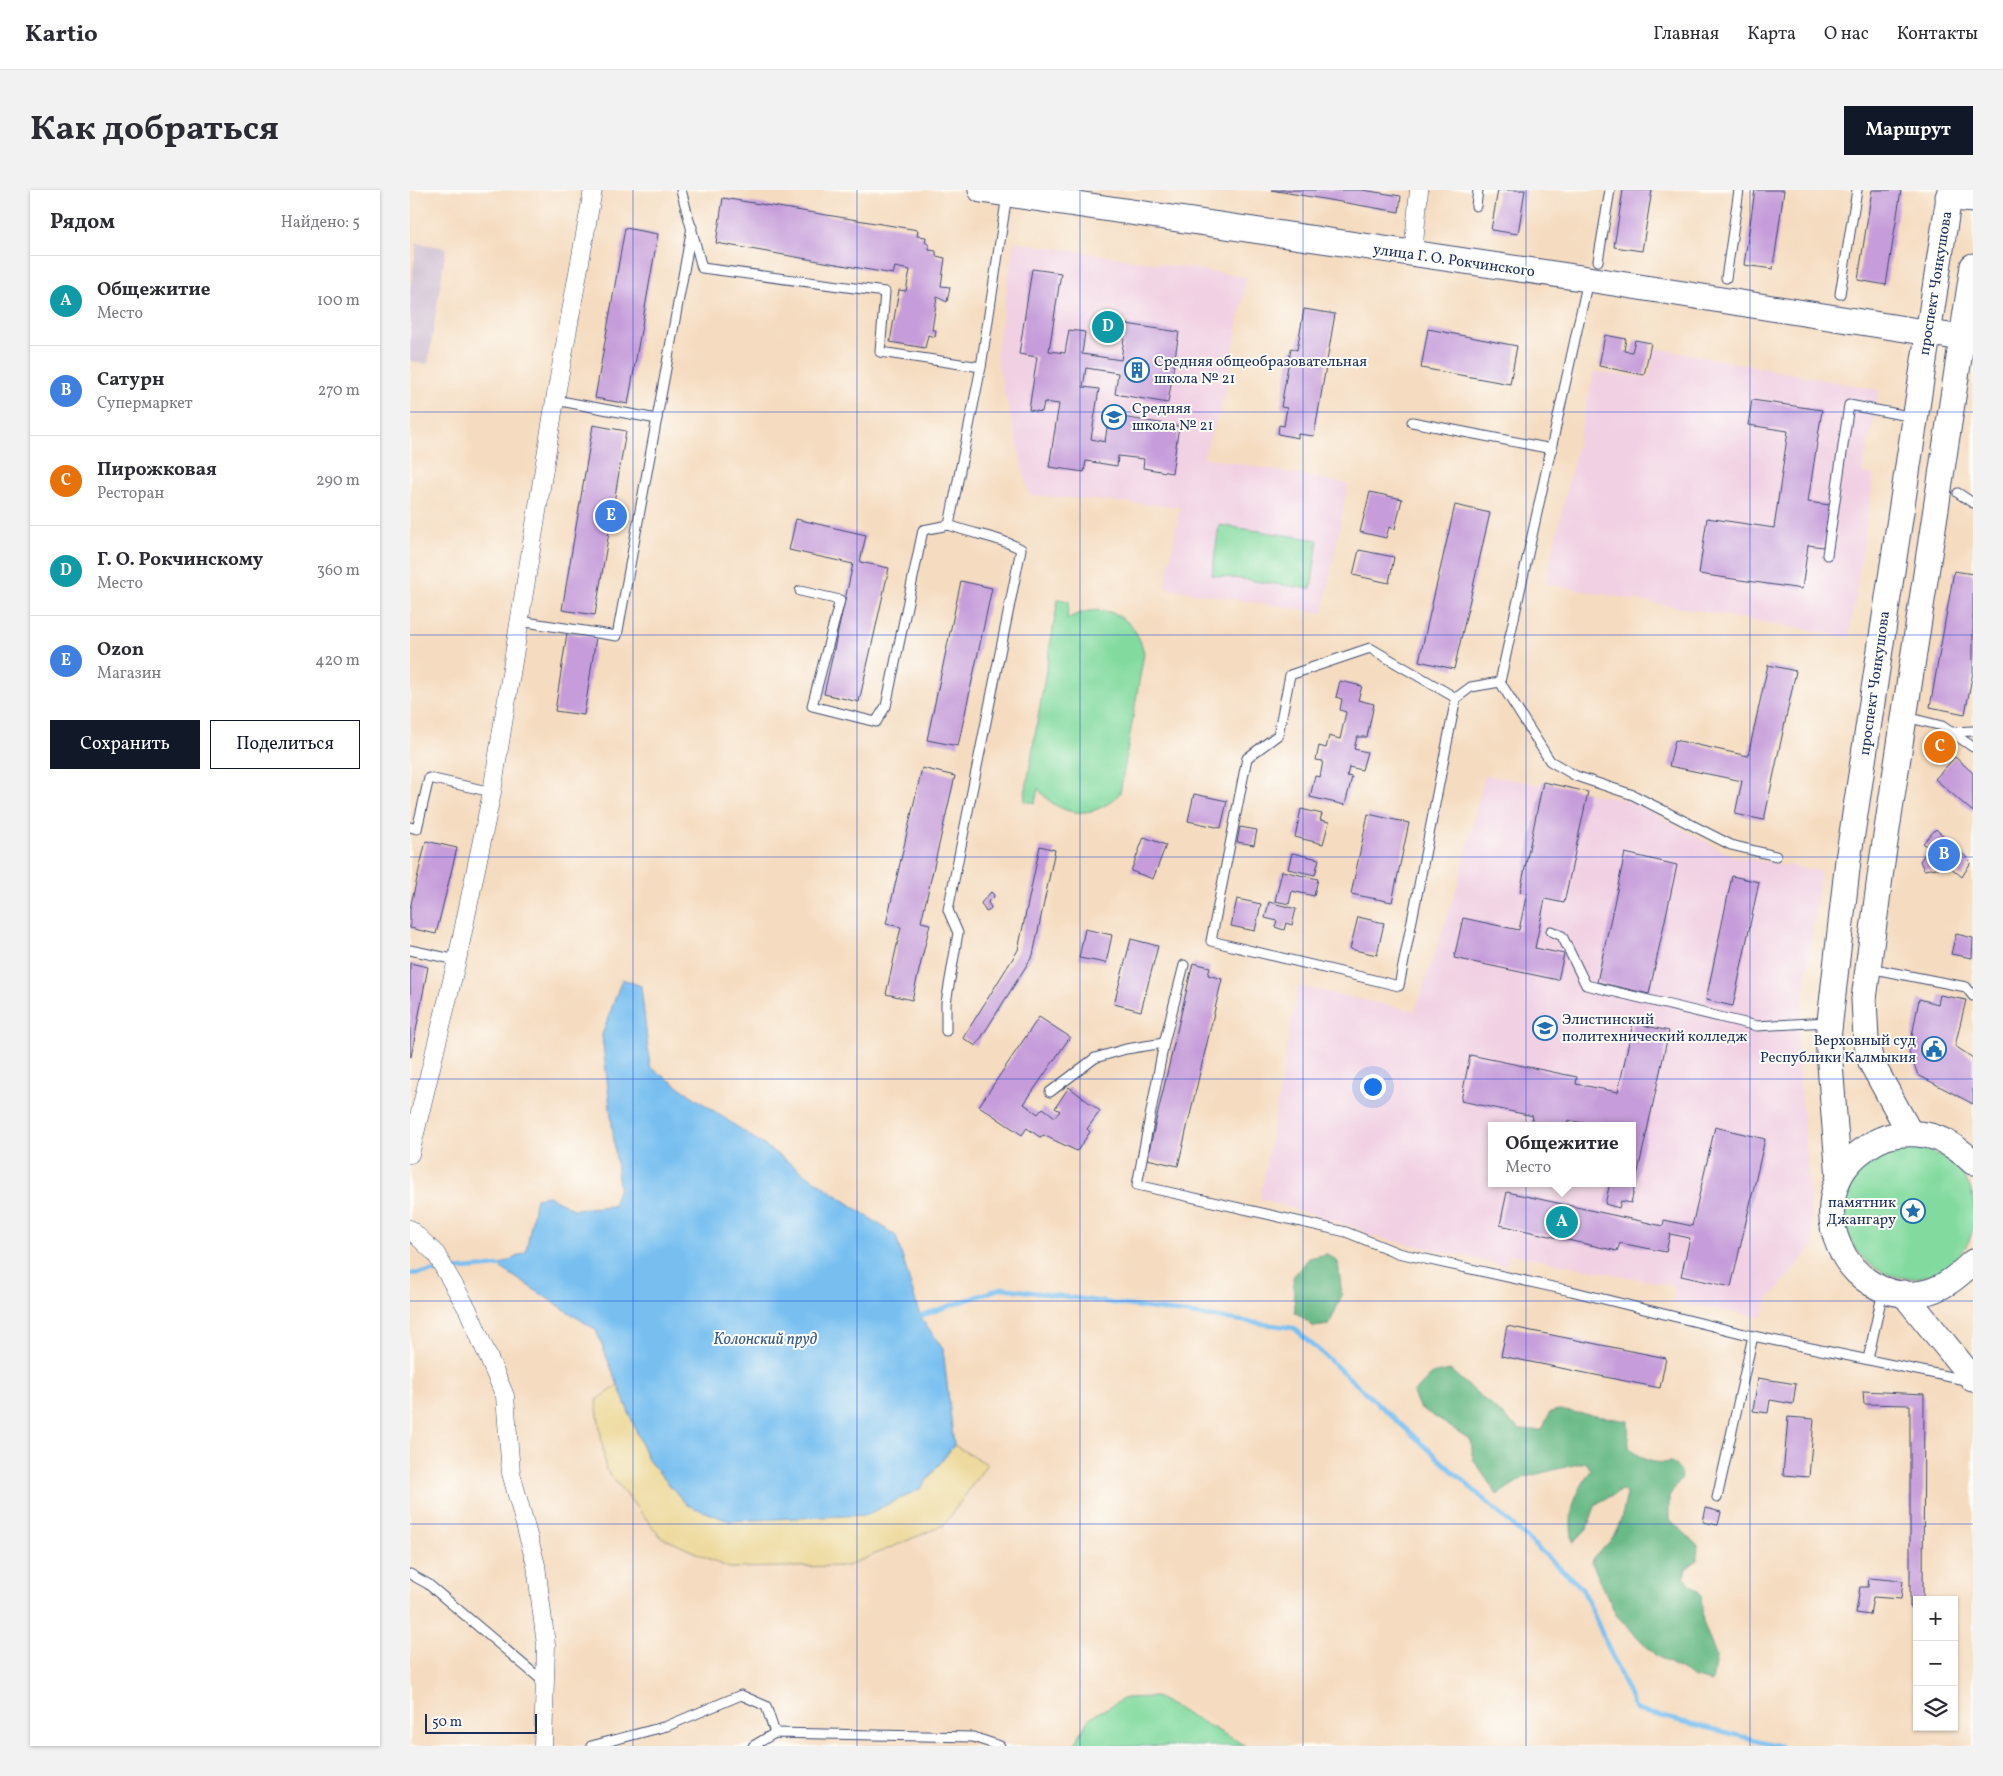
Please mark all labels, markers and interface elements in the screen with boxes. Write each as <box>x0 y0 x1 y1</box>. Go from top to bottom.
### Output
text: Kartio <box>25 18 98 52</box>
text: Главная <box>1653 22 1719 47</box>
text: Карта <box>1747 22 1796 47</box>
text: О нас <box>1824 22 1869 47</box>
text: Контакты <box>1897 22 1978 47</box>
text: Как добраться <box>30 106 279 154</box>
button: Маршрут <box>1844 106 1973 155</box>
text: Рядом <box>50 208 115 237</box>
street label: проспект Чонкушова <box>1915 210 1958 357</box>
text: Найдено: 5 <box>281 212 360 234</box>
street label: улица Г. О. Рокчинского <box>1371 240 1536 283</box>
text: Общежитие <box>97 277 210 303</box>
text: A <box>60 290 72 312</box>
text: 100 m <box>317 290 360 312</box>
text: Место <box>97 303 143 325</box>
pin: D <box>1092 308 1124 346</box>
place label: Средняя общеобразовательная школа № 21 <box>1154 352 1367 390</box>
building icon: Средняя общеобразовательная школа № 21 <box>1124 357 1150 383</box>
text: Сатурн <box>97 367 164 393</box>
text: B <box>61 380 71 402</box>
text: 270 m <box>318 380 360 402</box>
text: Супермаркет <box>97 393 193 415</box>
place label: Средняя школа № 21 <box>1132 399 1213 437</box>
school or university icon: Средняя школа № 21 <box>1101 404 1127 430</box>
text: Пирожковая <box>97 457 217 483</box>
text: C <box>61 470 71 492</box>
text: 290 m <box>316 470 360 492</box>
text: Ресторан <box>97 483 164 505</box>
pin: E <box>595 497 627 535</box>
text: Г. О. Рокчинскому <box>97 547 263 573</box>
text: D <box>60 560 72 582</box>
text: 360 m <box>317 560 360 582</box>
text: Место <box>97 573 143 595</box>
street label: проспект Чонкушова <box>1855 610 1896 757</box>
text: Ozon <box>97 637 144 663</box>
text: E <box>61 650 71 672</box>
text: 420 m <box>315 650 360 672</box>
text: Магазин <box>97 663 161 685</box>
button: Сохранить <box>50 720 200 769</box>
button: Поделиться <box>210 720 360 769</box>
pin: C <box>1924 728 1956 766</box>
pin: B <box>1928 836 1960 874</box>
place label: Элистинский политехнический колледж <box>1562 1010 1748 1048</box>
school or university icon: Элистинский политехнический колледж <box>1532 1015 1558 1041</box>
place label: Верховный суд Республики Калмыкия <box>1760 1031 1917 1069</box>
public building icon: Верховный суд Республики Калмыкия <box>1921 1036 1947 1062</box>
your location <box>1360 1074 1386 1100</box>
popup <box>1488 1122 1636 1187</box>
text: Общежитие <box>1505 1131 1619 1157</box>
text: Место <box>1505 1157 1551 1179</box>
place label: памятник Джангару <box>1826 1193 1896 1231</box>
place icon: памятник Джангару <box>1900 1198 1926 1224</box>
pin: A <box>1546 1203 1578 1241</box>
water label: Колонский пруд <box>713 1329 818 1351</box>
map controls <box>1913 1596 1958 1731</box>
button: + <box>1913 1596 1958 1641</box>
button: − <box>1913 1641 1958 1686</box>
button: layers <box>1913 1686 1958 1731</box>
scale bar <box>425 1711 538 1734</box>
text: 50 m <box>432 1713 462 1732</box>

